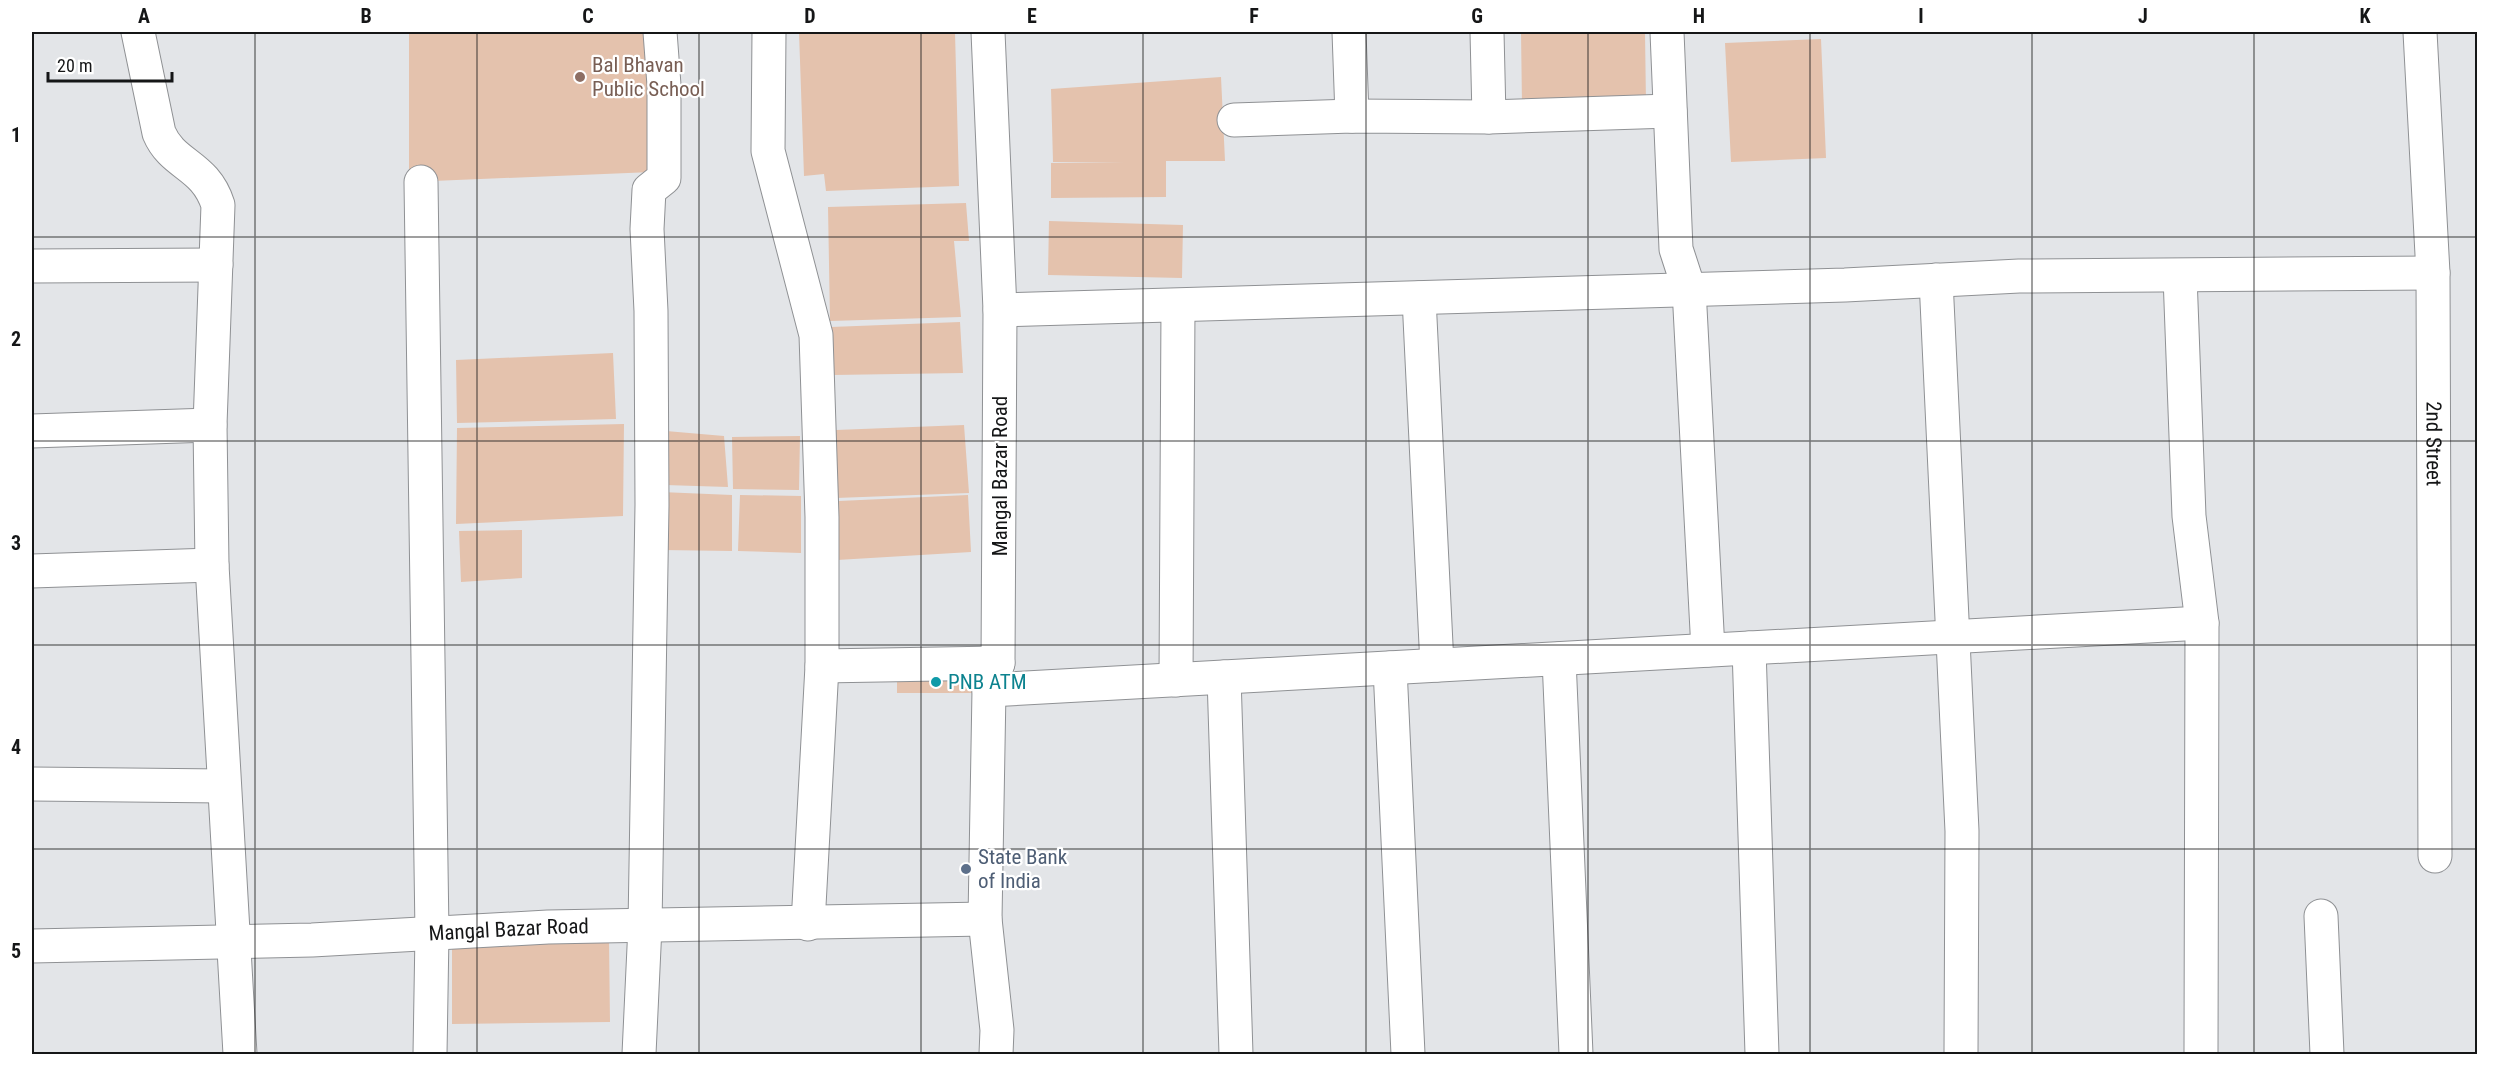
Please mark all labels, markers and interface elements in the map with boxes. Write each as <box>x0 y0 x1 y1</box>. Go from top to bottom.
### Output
text: A <box>138 4 150 28</box>
text: B <box>360 4 372 28</box>
text: C <box>582 4 594 28</box>
text: D <box>804 4 816 28</box>
text: E <box>1027 4 1037 28</box>
text: F <box>1249 4 1259 28</box>
text: G <box>1471 4 1483 28</box>
text: H <box>1693 4 1705 28</box>
text: I <box>1918 4 1924 28</box>
text: J <box>2138 4 2148 28</box>
text: K <box>2359 4 2371 28</box>
scale bar <box>48 45 172 83</box>
place label: Bal Bhavan Public School <box>592 53 705 101</box>
text: 20 m <box>57 55 92 76</box>
marker: Bal Bhavan Public School <box>573 70 587 84</box>
text: 1 <box>11 123 21 147</box>
text: 2 <box>11 327 21 351</box>
street label: Mangal Bazar Road <box>988 396 1012 556</box>
street label: 2nd Street <box>2421 401 2446 486</box>
text: 3 <box>11 531 21 555</box>
place label: PNB ATM <box>948 670 1027 694</box>
marker: PNB ATM <box>929 675 943 689</box>
text: 4 <box>11 735 21 759</box>
place label: State Bank of India <box>978 845 1068 893</box>
marker: State Bank of India <box>959 862 973 876</box>
street label: Mangal Bazar Road <box>428 914 589 946</box>
text: 5 <box>11 939 21 963</box>

